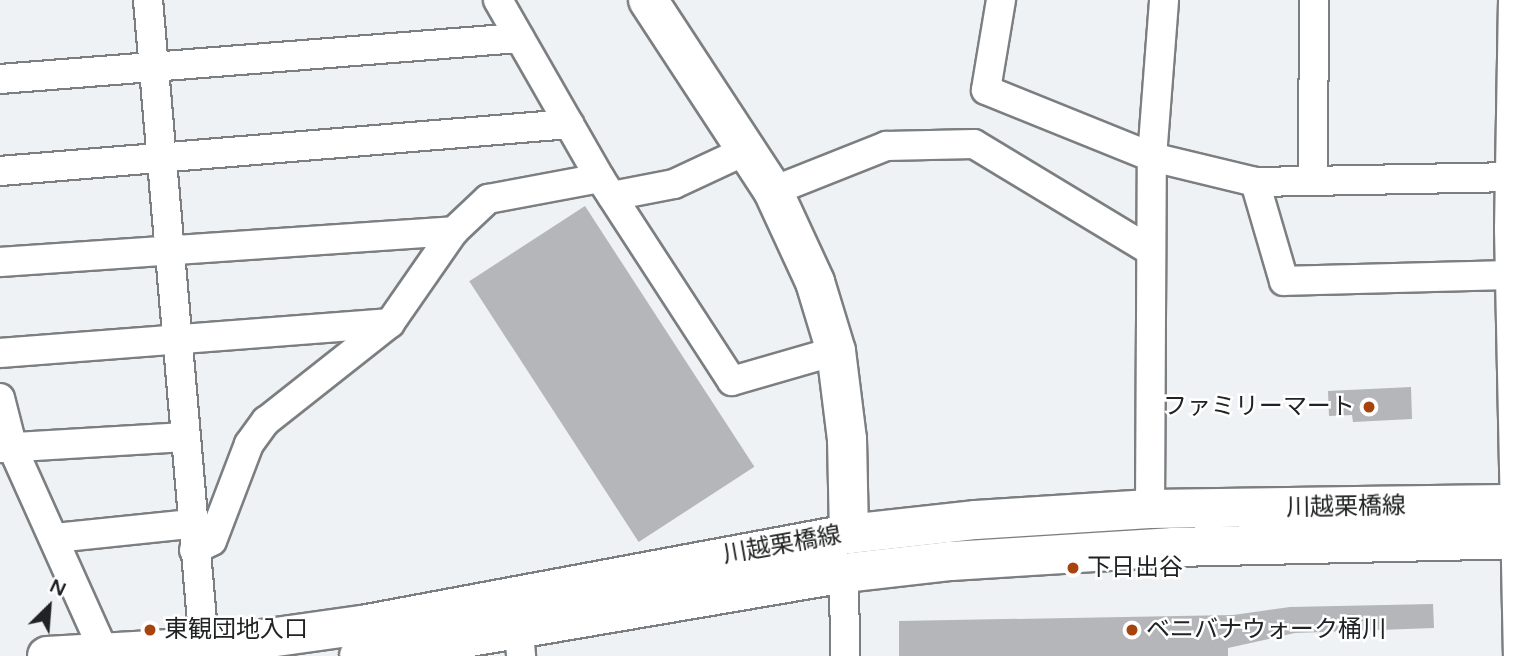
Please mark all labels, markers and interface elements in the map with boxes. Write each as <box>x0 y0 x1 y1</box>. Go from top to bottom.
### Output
place label: ファミリーマート <box>1163 393 1355 421</box>
marker: ファミリーマート <box>1361 399 1377 415</box>
street label: 川越栗橋線 <box>1286 492 1406 522</box>
street label: 川越栗橋線 <box>720 520 844 570</box>
place label: 下日出谷 <box>1087 554 1183 582</box>
marker: 下日出谷 <box>1065 560 1081 576</box>
north arrow <box>14 572 84 642</box>
text: N <box>46 575 69 601</box>
place label: 東観団地入口 <box>164 616 308 644</box>
place label: ベニバナウォーク桶川 <box>1146 616 1386 644</box>
marker: 東観団地入口 <box>142 622 158 638</box>
marker: ベニバナウォーク桶川 <box>1124 622 1140 638</box>

